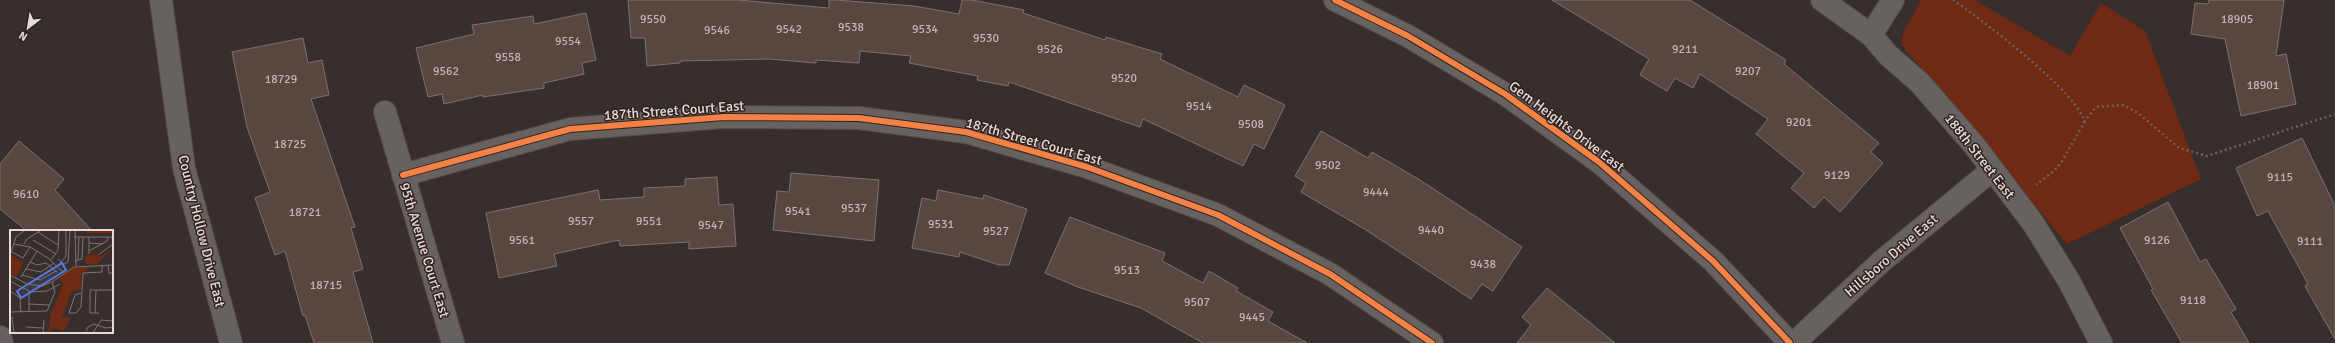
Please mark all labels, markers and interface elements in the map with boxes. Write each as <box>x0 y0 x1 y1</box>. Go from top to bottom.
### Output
north arrow <box>8 8 48 48</box>
house number: 9550 <box>640 12 666 27</box>
house number: 18905 <box>2221 12 2253 27</box>
house number: 9538 <box>838 20 864 35</box>
house number: 9542 <box>776 22 802 37</box>
house number: 9534 <box>912 22 938 37</box>
house number: 9546 <box>704 23 730 38</box>
text: N <box>16 29 30 44</box>
house number: 9530 <box>973 31 999 46</box>
house number: 9554 <box>555 34 581 49</box>
house number: 9526 <box>1037 42 1063 57</box>
house number: 9211 <box>1672 42 1698 57</box>
house number: 9558 <box>495 50 521 65</box>
house number: 9562 <box>433 64 459 79</box>
house number: 9207 <box>1735 64 1761 79</box>
house number: 9520 <box>1111 71 1137 86</box>
house number: 18729 <box>265 72 297 87</box>
street label: Gem Heights Drive East <box>1506 77 1628 175</box>
house number: 18901 <box>2247 78 2279 93</box>
street label: 187th Street Court East <box>603 97 745 124</box>
house number: 9514 <box>1186 99 1212 114</box>
street label: 188th Street East <box>1941 110 2018 203</box>
street label: 187th Street Court East <box>964 114 1104 169</box>
house number: 9201 <box>1786 115 1812 130</box>
house number: 9508 <box>1238 117 1264 132</box>
house number: 18725 <box>274 137 306 152</box>
street label: Country Hollow Drive East <box>174 153 229 309</box>
house number: 9502 <box>1315 158 1341 173</box>
house number: 9129 <box>1824 168 1850 183</box>
house number: 9115 <box>2267 170 2293 185</box>
street label: 95th Avenue Court East <box>396 181 453 320</box>
house number: 9444 <box>1363 185 1389 200</box>
house number: 9610 <box>13 187 39 202</box>
house number: 9537 <box>841 201 867 216</box>
house number: 9541 <box>785 204 811 219</box>
house number: 18721 <box>289 205 321 220</box>
street label: Hillsboro Drive East <box>1841 210 1941 300</box>
house number: 9557 <box>568 214 594 229</box>
house number: 9551 <box>636 214 662 229</box>
house number: 9531 <box>928 217 954 232</box>
house number: 9547 <box>698 218 724 233</box>
house number: 9440 <box>1418 223 1444 238</box>
house number: 9527 <box>983 224 1009 239</box>
inset map <box>10 230 113 333</box>
house number: 9561 <box>509 233 535 248</box>
house number: 9126 <box>2144 233 2170 248</box>
house number: 9111 <box>2297 234 2323 249</box>
house number: 9438 <box>1470 257 1496 272</box>
house number: 9513 <box>1114 263 1140 278</box>
house number: 18715 <box>310 278 342 293</box>
house number: 9118 <box>2180 293 2206 308</box>
house number: 9507 <box>1184 295 1210 310</box>
house number: 9445 <box>1239 310 1265 325</box>

